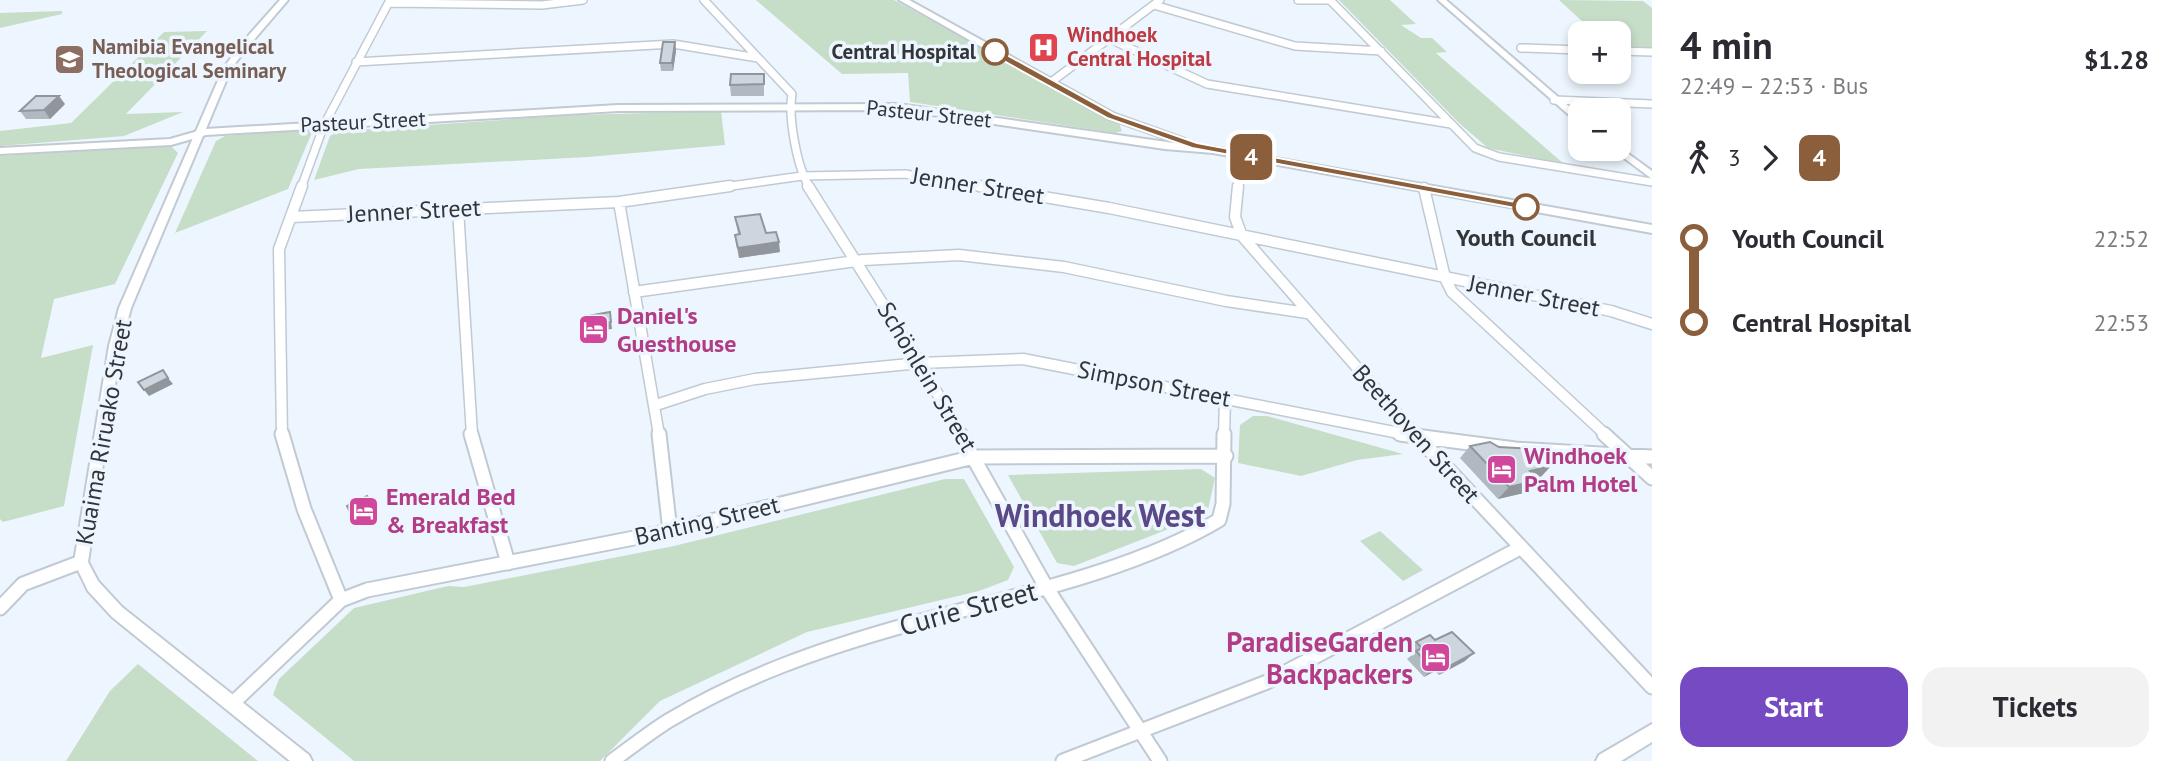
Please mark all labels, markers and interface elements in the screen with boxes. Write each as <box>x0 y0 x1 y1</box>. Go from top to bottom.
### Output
text: 4 min <box>1680 20 1773 69</box>
place label: Windhoek Central Hospital <box>1067 21 1212 72</box>
map controls <box>1568 21 1631 161</box>
button: + <box>1568 21 1631 84</box>
hospital icon: Windhoek Central Hospital <box>1027 30 1061 64</box>
place label: Namibia Evangelical Theological Seminary <box>92 33 287 84</box>
place label: Central Hospital <box>832 38 977 65</box>
marker: Central Hospital <box>982 39 1008 65</box>
school or university icon: Namibia Evangelical Theological Seminary <box>52 42 86 76</box>
text: $1.28 <box>2084 43 2149 76</box>
text: 22:49 – 22:53 · Bus <box>1680 71 1868 100</box>
street label: Pasteur Street <box>865 94 993 133</box>
button: − <box>1568 98 1631 161</box>
street label: Pasteur Street <box>300 105 426 138</box>
line badge: 4 <box>1228 134 1274 180</box>
icon: walk <box>1680 139 1718 177</box>
icon: forward <box>1751 139 1789 177</box>
text: 4 <box>1244 141 1258 172</box>
text: 4 <box>1813 142 1826 173</box>
text: 3 <box>1728 143 1741 172</box>
street label: Jenner Street <box>909 160 1046 211</box>
street label: Jenner Street <box>346 192 481 230</box>
marker: Youth Council <box>1513 194 1539 220</box>
place label: Youth Council <box>1455 222 1597 253</box>
text: Youth Council <box>1732 222 1884 255</box>
text: 22:52 <box>2094 224 2149 253</box>
street label: Jenner Street <box>1465 267 1603 323</box>
street label: Schönlein Street <box>871 296 984 457</box>
place label: Daniel's Guesthouse <box>617 300 736 359</box>
text: Central Hospital <box>1732 306 1911 339</box>
text: 22:53 <box>2094 308 2149 337</box>
hotel icon: Daniel's Guesthouse <box>577 313 611 347</box>
street label: Kuaima Riruako Street <box>68 317 139 547</box>
street label: Simpson Street <box>1075 353 1233 414</box>
street label: Beethoven Street <box>1346 358 1487 510</box>
place label: Windhoek Palm Hotel <box>1524 440 1638 499</box>
hotel icon: Windhoek Palm Hotel <box>1484 453 1518 487</box>
place label: Emerald Bed & Breakfast <box>386 481 516 540</box>
street label: Banting Street <box>632 489 782 552</box>
hotel icon: Emerald Bed & Breakfast <box>346 494 380 528</box>
district label: Windhoek West <box>995 494 1206 536</box>
street label: Curie Street <box>895 571 1041 644</box>
place label: ParadiseGarden Backpackers <box>1226 623 1413 692</box>
hotel icon: ParadiseGarden Backpackers <box>1419 641 1453 675</box>
button: Start <box>1680 667 1908 747</box>
button: Tickets <box>1922 667 2149 747</box>

